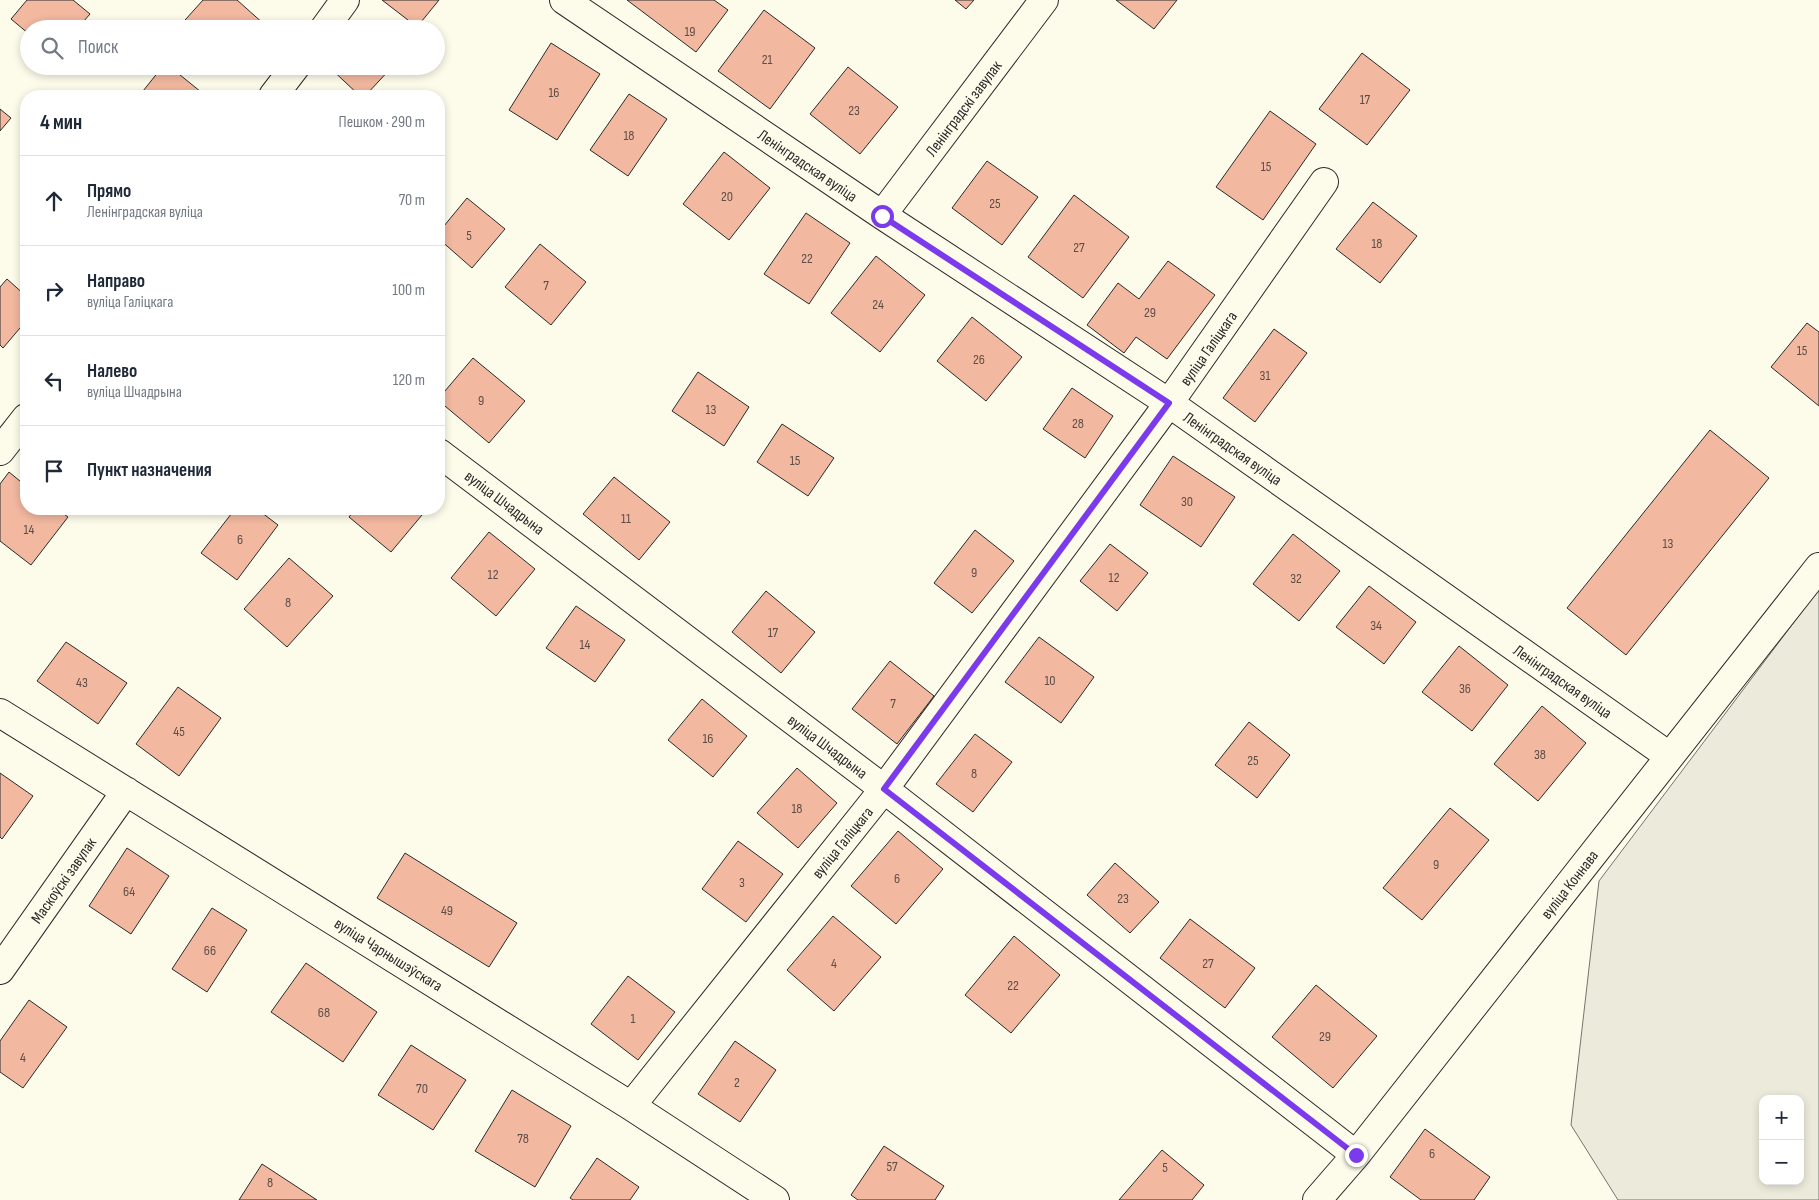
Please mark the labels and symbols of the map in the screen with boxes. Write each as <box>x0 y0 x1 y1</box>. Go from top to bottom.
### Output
house number: 19 <box>684 23 696 40</box>
house number: 21 <box>762 51 772 68</box>
street label: Ленінградскі завулак <box>922 57 1007 161</box>
house number: 16 <box>548 84 560 101</box>
house number: 17 <box>1360 91 1371 108</box>
house number: 23 <box>848 102 860 119</box>
street label: Ленінградская вуліца <box>754 126 860 206</box>
house number: 18 <box>623 127 635 144</box>
house number: 15 <box>1261 158 1272 175</box>
house number: 20 <box>721 188 733 205</box>
house number: 25 <box>989 195 1001 212</box>
route start <box>871 205 894 228</box>
house number: 5 <box>466 227 472 244</box>
house number: 18 <box>1371 235 1383 252</box>
house number: 27 <box>1073 239 1085 256</box>
house number: 22 <box>801 250 813 267</box>
house number: 7 <box>543 277 549 294</box>
house number: 24 <box>872 296 884 313</box>
house number: 29 <box>1144 304 1156 321</box>
street label: вуліца Галіцкага <box>1177 308 1242 390</box>
house number: 15 <box>1797 342 1808 359</box>
house number: 26 <box>973 351 985 368</box>
house number: 31 <box>1260 367 1270 384</box>
house number: 9 <box>478 392 484 409</box>
house number: 13 <box>706 401 717 418</box>
street label: Ленінградская вуліца <box>1179 408 1285 490</box>
house number: 28 <box>1072 415 1084 432</box>
house number: 15 <box>790 452 801 469</box>
street label: вуліца Шчадрына <box>460 467 548 539</box>
house number: 30 <box>1181 493 1193 510</box>
house number: 11 <box>621 510 631 527</box>
house number: 14 <box>24 521 35 538</box>
house number: 6 <box>237 531 243 548</box>
house number: 13 <box>1663 535 1674 552</box>
house number: 9 <box>971 564 977 581</box>
house number: 12 <box>488 566 499 583</box>
house number: 12 <box>1109 569 1120 586</box>
house number: 32 <box>1290 570 1302 587</box>
house number: 8 <box>285 594 291 611</box>
house number: 34 <box>1370 617 1382 634</box>
house number: 17 <box>768 624 779 641</box>
house number: 14 <box>580 636 591 653</box>
street label: Ленінградская вуліца <box>1509 641 1615 723</box>
house number: 10 <box>1044 672 1056 689</box>
house number: 43 <box>76 674 88 691</box>
house number: 36 <box>1459 680 1471 697</box>
house number: 7 <box>890 695 896 712</box>
street label: вуліца Шчадрына <box>783 711 871 783</box>
house number: 45 <box>173 723 185 740</box>
house number: 16 <box>702 730 714 747</box>
house number: 38 <box>1534 746 1546 763</box>
house number: 25 <box>1247 752 1259 769</box>
house number: 8 <box>971 765 977 782</box>
house number: 18 <box>791 800 803 817</box>
street label: вуліца Галіцкага <box>809 803 878 883</box>
street label: Маскоўскі завулак <box>28 833 101 928</box>
street label: вуліца Коннава <box>1538 847 1603 923</box>
house number: 9 <box>1433 856 1439 873</box>
house number: 6 <box>894 870 900 887</box>
house number: 3 <box>739 874 745 891</box>
house number: 64 <box>123 883 135 900</box>
house number: 23 <box>1117 890 1129 907</box>
house number: 49 <box>441 902 453 919</box>
street label: вуліца Чарнышэўскага <box>331 914 446 996</box>
house number: 66 <box>204 942 216 959</box>
house number: 4 <box>831 955 837 972</box>
house number: 27 <box>1202 955 1214 972</box>
house number: 22 <box>1007 977 1019 994</box>
house number: 68 <box>318 1004 330 1021</box>
house number: 1 <box>631 1010 636 1027</box>
house number: 29 <box>1319 1028 1331 1045</box>
house number: 4 <box>20 1049 26 1066</box>
house number: 2 <box>734 1074 740 1091</box>
house number: 70 <box>416 1080 428 1097</box>
house number: 78 <box>517 1130 529 1147</box>
route end <box>1345 1144 1368 1167</box>
house number: 6 <box>1429 1145 1435 1162</box>
house number: 57 <box>886 1158 898 1175</box>
house number: 5 <box>1162 1159 1168 1176</box>
house number: 8 <box>267 1174 273 1191</box>

